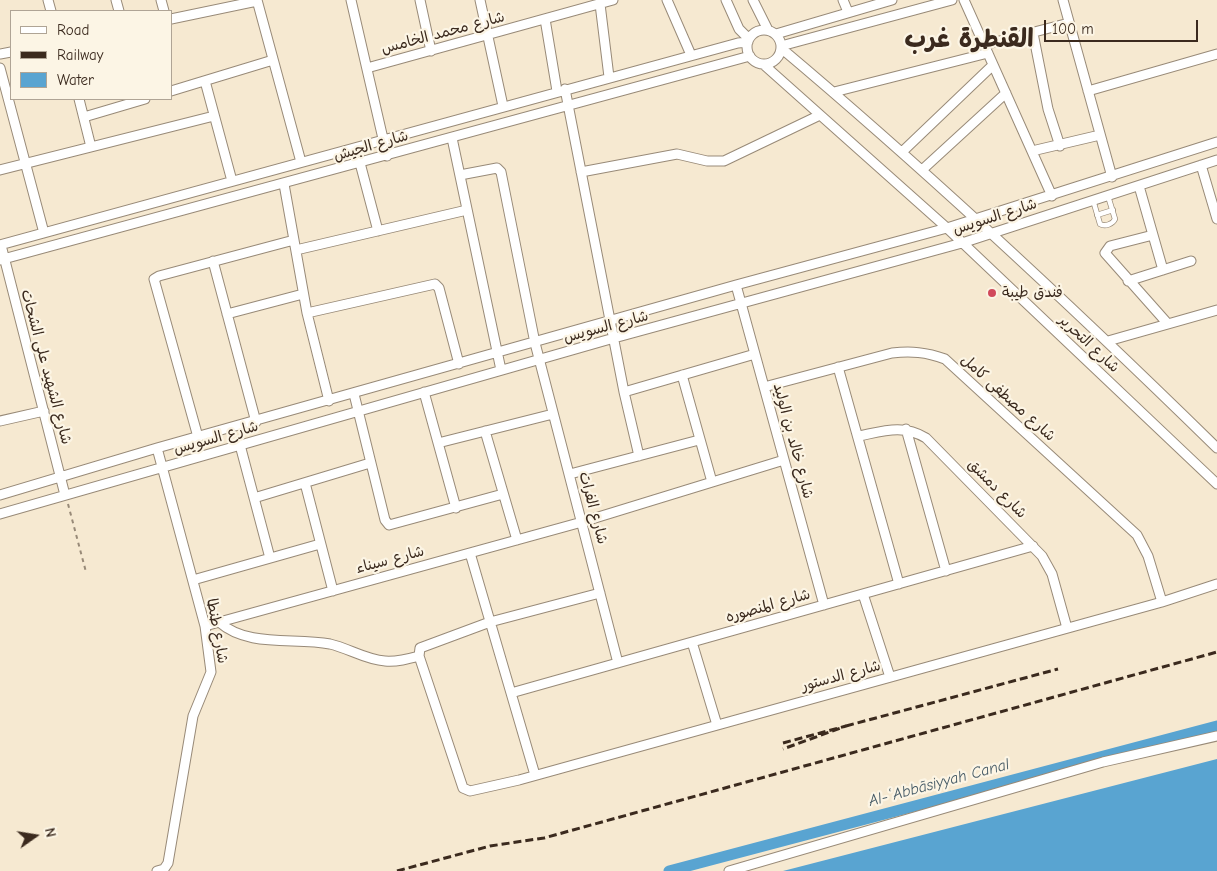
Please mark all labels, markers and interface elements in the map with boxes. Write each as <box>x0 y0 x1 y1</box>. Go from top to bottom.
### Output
street label: شارع محمد الخامس <box>379 8 507 58</box>
legend <box>10 10 172 100</box>
scale bar <box>1047 10 1201 42</box>
text: 100 m <box>1052 20 1094 38</box>
text: Road <box>57 21 89 39</box>
district label: القنطرة غرب <box>904 25 1034 55</box>
text: Railway <box>57 46 103 64</box>
text: Water <box>57 71 94 89</box>
street label: شارع الجيش <box>332 127 410 165</box>
street label: شارع السويس <box>951 195 1039 239</box>
place label: فندق طيبة <box>1002 284 1063 302</box>
marker: فندق طيبة <box>986 287 998 299</box>
street label: شارع الشهيد على الشحات <box>17 288 75 446</box>
street label: شارع السويس <box>562 307 650 347</box>
street label: شارع التحرير <box>1055 311 1123 377</box>
street label: شارع مصطفى كامل <box>957 351 1059 445</box>
street label: شارع خالد بن الوليد <box>769 381 817 501</box>
street label: شارع السويس <box>172 417 260 459</box>
street label: شارع دمشق <box>964 456 1030 522</box>
street label: شارع الفرات <box>575 470 611 546</box>
street label: شارع سيناء <box>354 542 426 578</box>
street label: شارع المنصوره <box>724 585 812 627</box>
street label: شارع طنطا <box>202 597 232 665</box>
street label: شارع الدستور <box>799 657 883 695</box>
water label: Al-ʿAbbāsiyyah Canal <box>867 755 1011 811</box>
north arrow <box>10 811 60 861</box>
text: N <box>41 826 59 839</box>

